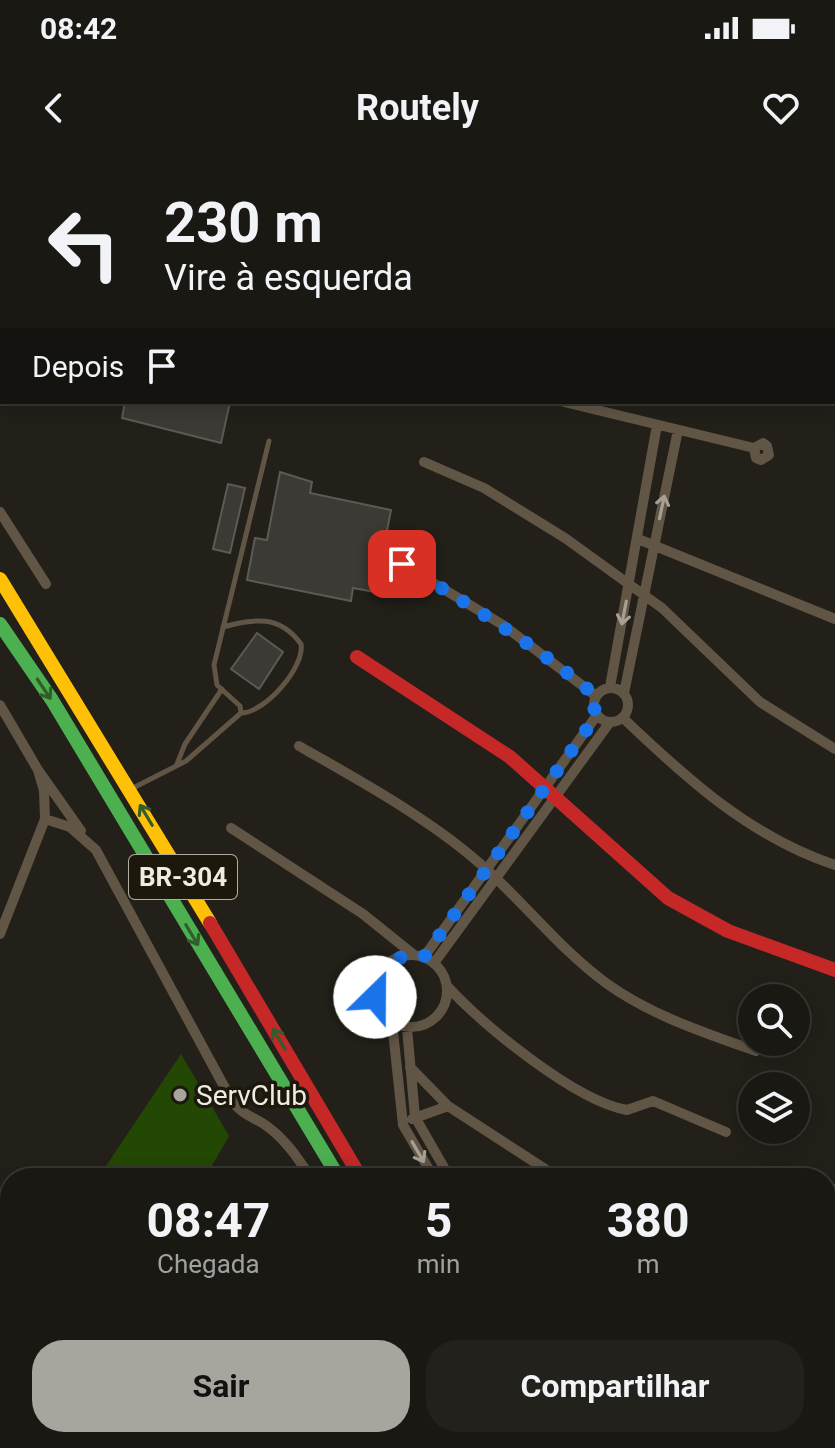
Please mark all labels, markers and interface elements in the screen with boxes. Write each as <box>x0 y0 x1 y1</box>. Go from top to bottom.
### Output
text: 08:42 <box>40 11 117 46</box>
icon: back <box>32 86 76 130</box>
icon: heart <box>759 86 803 130</box>
text: Routely <box>356 87 479 129</box>
text: 230 m <box>164 190 323 256</box>
icon: left <box>32 192 136 296</box>
text: Vire à esquerda <box>164 257 413 299</box>
icon: arrive <box>140 344 184 388</box>
text: Depois <box>32 349 124 384</box>
one-way arrow <box>655 495 670 520</box>
pin <box>368 530 436 598</box>
icon: arrive <box>380 542 424 586</box>
one-way arrow <box>616 599 631 625</box>
one-way arrow <box>36 677 52 699</box>
one-way arrow <box>138 804 154 827</box>
road number: BR-304 <box>129 855 237 899</box>
one-way arrow <box>185 923 201 946</box>
position arrow <box>333 955 417 1039</box>
map controls <box>738 984 810 1144</box>
button: search <box>738 984 810 1056</box>
one-way arrow <box>271 1028 287 1051</box>
button: layers <box>738 1072 810 1144</box>
place label: ServClub <box>196 1079 307 1112</box>
marker: ServClub <box>171 1086 189 1104</box>
one-way arrow <box>410 1140 426 1163</box>
text: 08:47 <box>147 1192 270 1249</box>
text: 5 <box>425 1192 452 1249</box>
text: 380 <box>607 1192 689 1249</box>
text: Chegada <box>157 1249 260 1279</box>
text: min <box>417 1249 460 1279</box>
text: m <box>637 1249 660 1279</box>
button: Sair <box>32 1340 410 1432</box>
button: Compartilhar <box>426 1340 804 1432</box>

